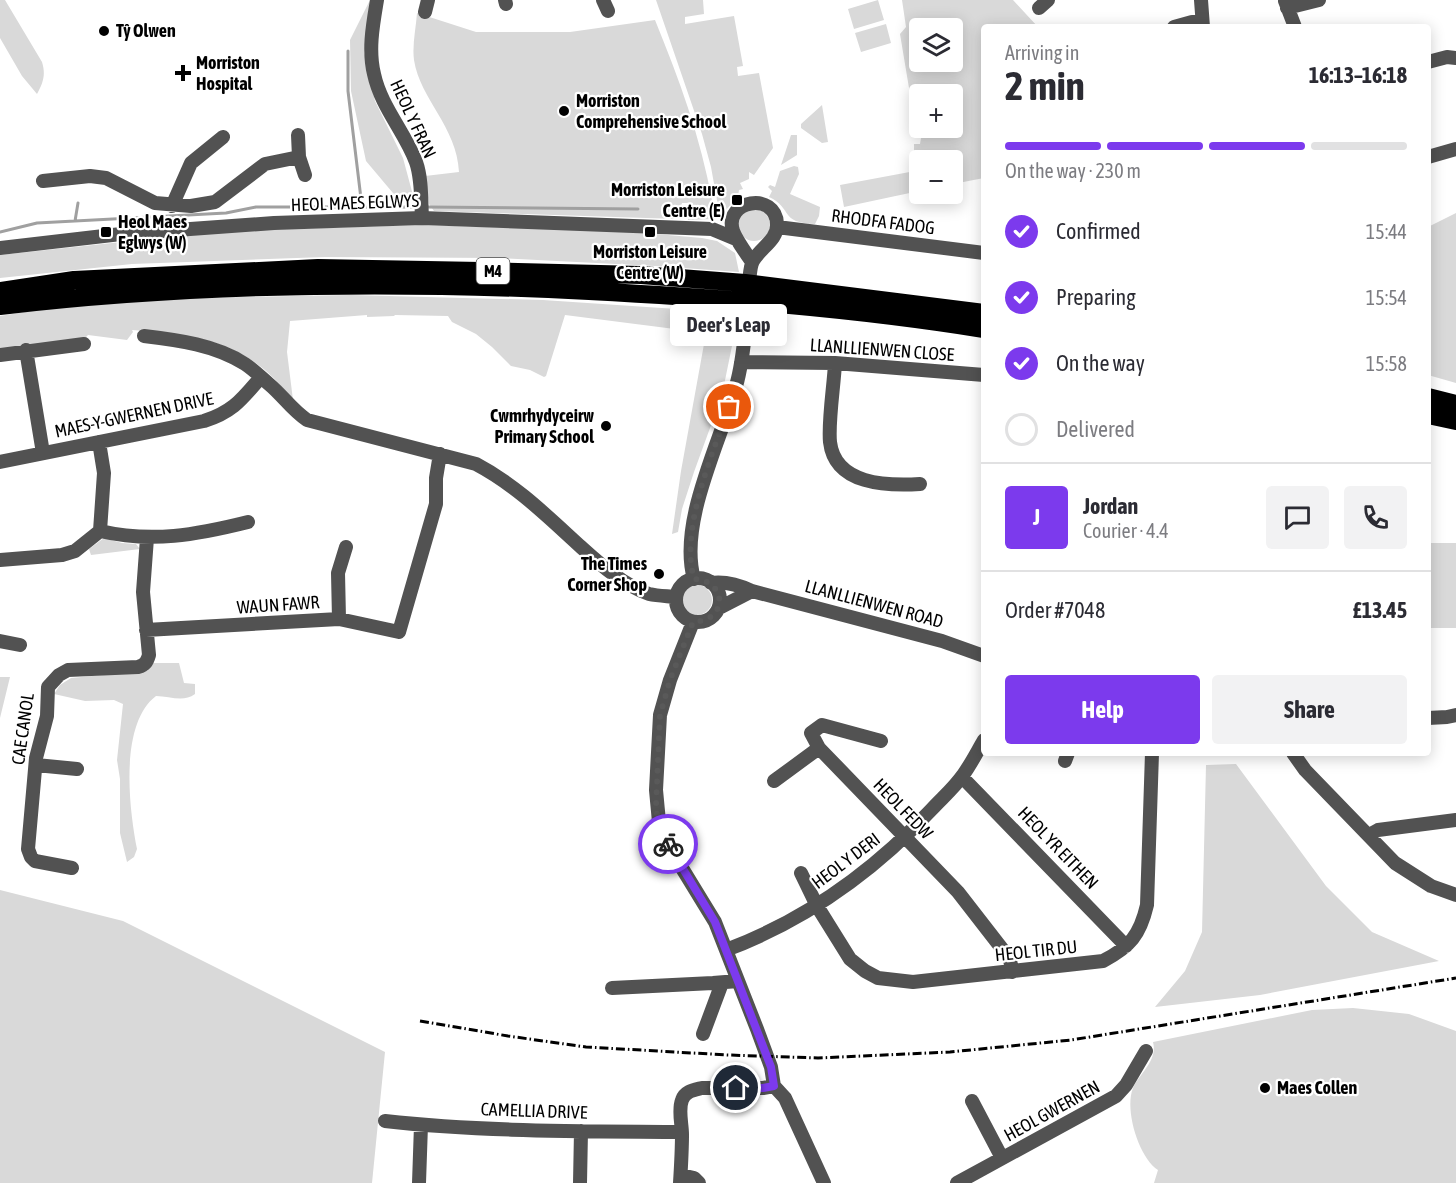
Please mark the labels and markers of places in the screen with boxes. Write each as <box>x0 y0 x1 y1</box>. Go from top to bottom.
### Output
place label: Tŷ Olwen <box>116 20 176 41</box>
marker: Tŷ Olwen <box>97 24 111 38</box>
place label: Morriston Hospital <box>196 52 260 94</box>
marker: Morriston Hospital <box>174 64 192 82</box>
place label: Morriston Comprehensive School <box>576 90 726 132</box>
marker: Morriston Comprehensive School <box>557 104 571 118</box>
place label: Morriston Leisure Centre (E) <box>611 179 725 221</box>
marker: Morriston Leisure Centre (E) <box>730 193 744 207</box>
place label: Heol Maes Eglwys (W) <box>118 211 188 253</box>
marker: Heol Maes Eglwys (W) <box>99 225 113 239</box>
marker: Morriston Leisure Centre (W) <box>643 225 657 239</box>
place label: Morriston Leisure Centre (W) <box>593 241 707 283</box>
callout: Deer's Leap <box>670 305 788 347</box>
pin <box>703 381 754 432</box>
place label: Cwmrhydyceirw Primary School <box>490 405 594 447</box>
marker: Cwmrhydyceirw Primary School <box>599 419 613 433</box>
place label: The Times Corner Shop <box>567 553 648 595</box>
marker: The Times Corner Shop <box>652 567 666 581</box>
pin <box>710 1062 761 1113</box>
place label: Maes Collen <box>1277 1077 1358 1098</box>
marker: Maes Collen <box>1258 1081 1272 1095</box>

